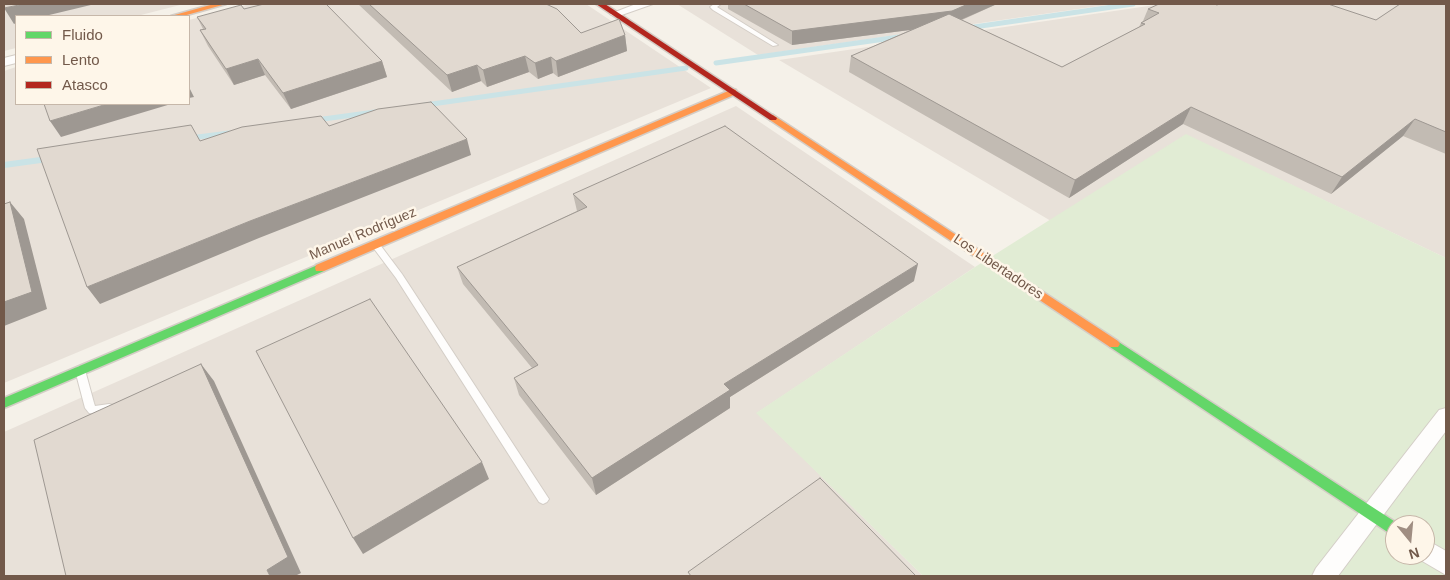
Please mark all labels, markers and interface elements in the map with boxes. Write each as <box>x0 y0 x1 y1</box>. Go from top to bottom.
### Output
legend <box>15 15 190 105</box>
text: Fluido <box>62 26 103 43</box>
text: Lento <box>62 51 100 68</box>
text: Atasco <box>62 76 108 93</box>
street label: Manuel Rodríguez <box>307 204 419 264</box>
street label: Los Libertadores <box>950 231 1046 303</box>
north arrow <box>1385 515 1435 565</box>
text: N <box>1407 544 1421 563</box>

